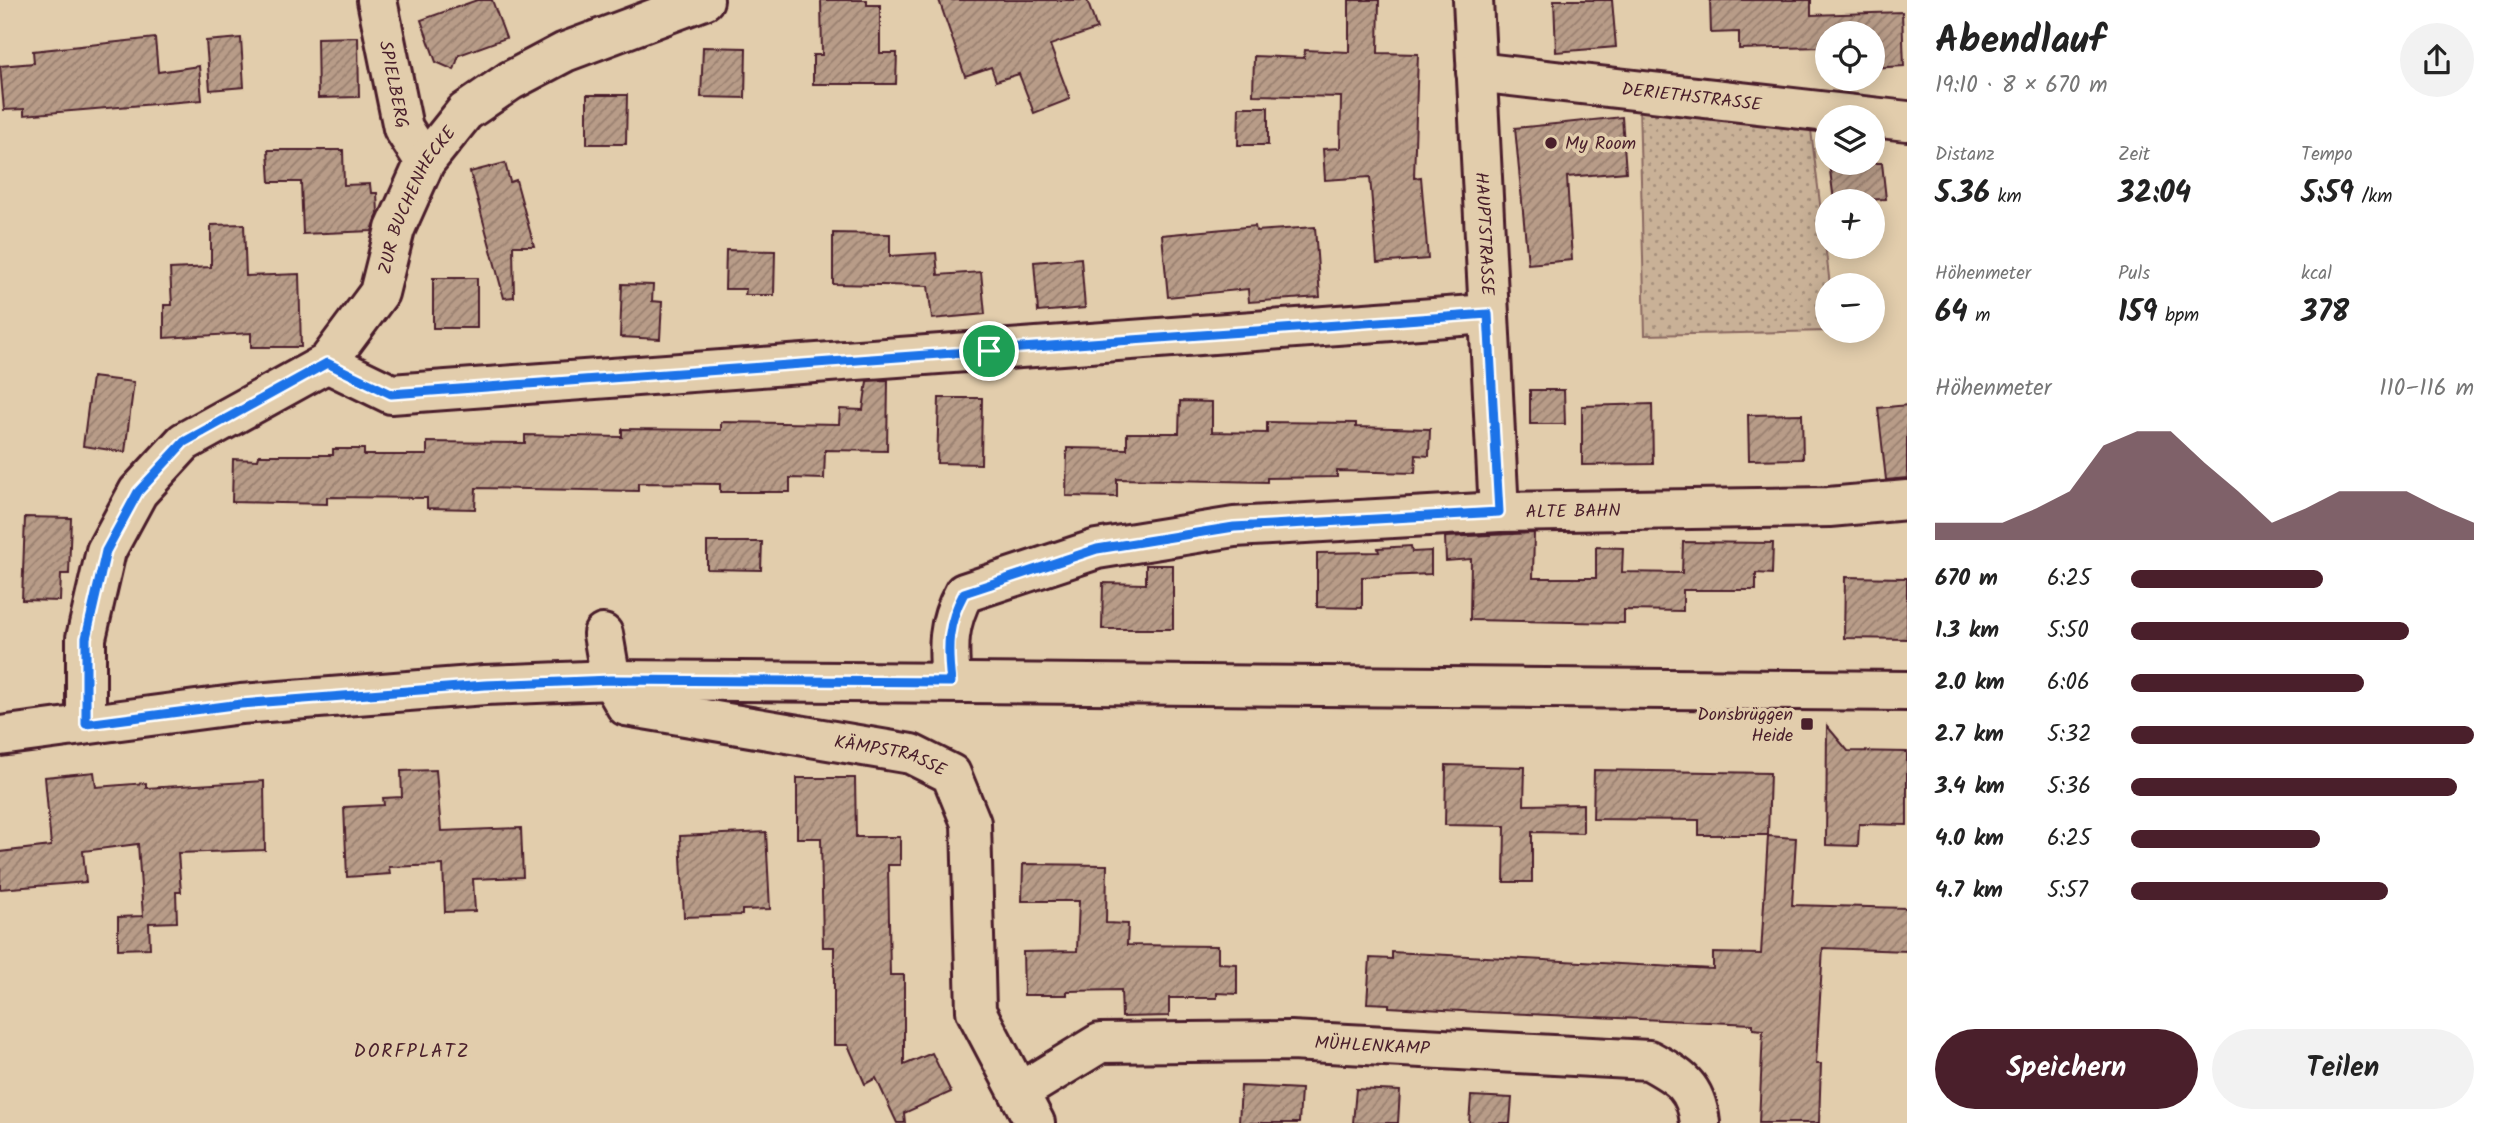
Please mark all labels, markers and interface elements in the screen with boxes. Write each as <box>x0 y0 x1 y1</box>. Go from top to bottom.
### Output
text: Abendlauf <box>1935 12 2105 72</box>
map controls <box>1815 21 1885 343</box>
button: locate <box>1815 21 1885 91</box>
button: share <box>2400 23 2474 97</box>
street label: SPIELBERG <box>370 38 416 131</box>
text: 19:10 · 8 × 670 m <box>1935 68 2108 104</box>
street label: DERIETHSTRASSE <box>1620 76 1764 120</box>
button: layers <box>1815 105 1885 175</box>
street label: ZUR BUCHENHECKE <box>371 120 464 277</box>
place label: My Room <box>1565 130 1636 159</box>
marker: My Room <box>1543 135 1559 151</box>
text: Distanz <box>1935 140 1995 170</box>
text: Zeit <box>2118 140 2150 170</box>
text: Tempo <box>2301 140 2353 170</box>
text: 5.36 <box>1935 170 1990 218</box>
text: 32:04 <box>2118 170 2191 218</box>
text: 5:59 <box>2301 170 2354 218</box>
street label: HAUPTSTRASSE <box>1466 171 1501 297</box>
text: km <box>1990 182 2022 212</box>
text: /km <box>2354 182 2392 212</box>
button: + <box>1815 189 1885 259</box>
text: Höhenmeter <box>1935 259 2031 289</box>
text: Puls <box>2118 259 2150 289</box>
text: kcal <box>2301 259 2332 289</box>
button: − <box>1815 273 1885 343</box>
text: 64 <box>1935 289 1968 337</box>
text: 159 <box>2118 289 2157 337</box>
text: 378 <box>2301 289 2349 337</box>
text: m <box>1968 301 1990 331</box>
text: bpm <box>2157 301 2199 331</box>
pin <box>959 321 1019 381</box>
icon: arrive <box>970 332 1008 370</box>
text: Höhenmeter <box>1935 371 2051 407</box>
text: 110–116 m <box>2379 371 2474 407</box>
street label: ALTE BAHN <box>1526 497 1621 528</box>
text: 670 m <box>1935 561 1998 597</box>
text: 6:25 <box>2047 561 2091 597</box>
text: 1.3 km <box>1935 613 1999 649</box>
text: 5:50 <box>2047 613 2089 649</box>
text: 2.0 km <box>1935 665 2005 701</box>
text: 6:06 <box>2047 665 2090 701</box>
place label: Donsbrüggen Heide <box>1697 701 1793 751</box>
marker: Donsbrüggen Heide <box>1799 716 1815 732</box>
text: 2.7 km <box>1935 717 2004 753</box>
text: 5:32 <box>2047 717 2092 753</box>
street label: KÄMPSTRASSE <box>832 728 951 786</box>
text: 3.4 km <box>1935 769 2005 805</box>
text: 5:36 <box>2047 769 2091 805</box>
text: 4.0 km <box>1935 821 2004 857</box>
text: 6:25 <box>2047 821 2091 857</box>
text: 4.7 km <box>1935 873 2003 909</box>
text: 5:57 <box>2047 873 2088 909</box>
street label: MÜHLENKAMP <box>1314 1029 1431 1064</box>
button: Speichern <box>1935 1029 2198 1109</box>
button: Teilen <box>2212 1029 2474 1109</box>
district label: DORFPLATZ <box>353 1037 471 1067</box>

